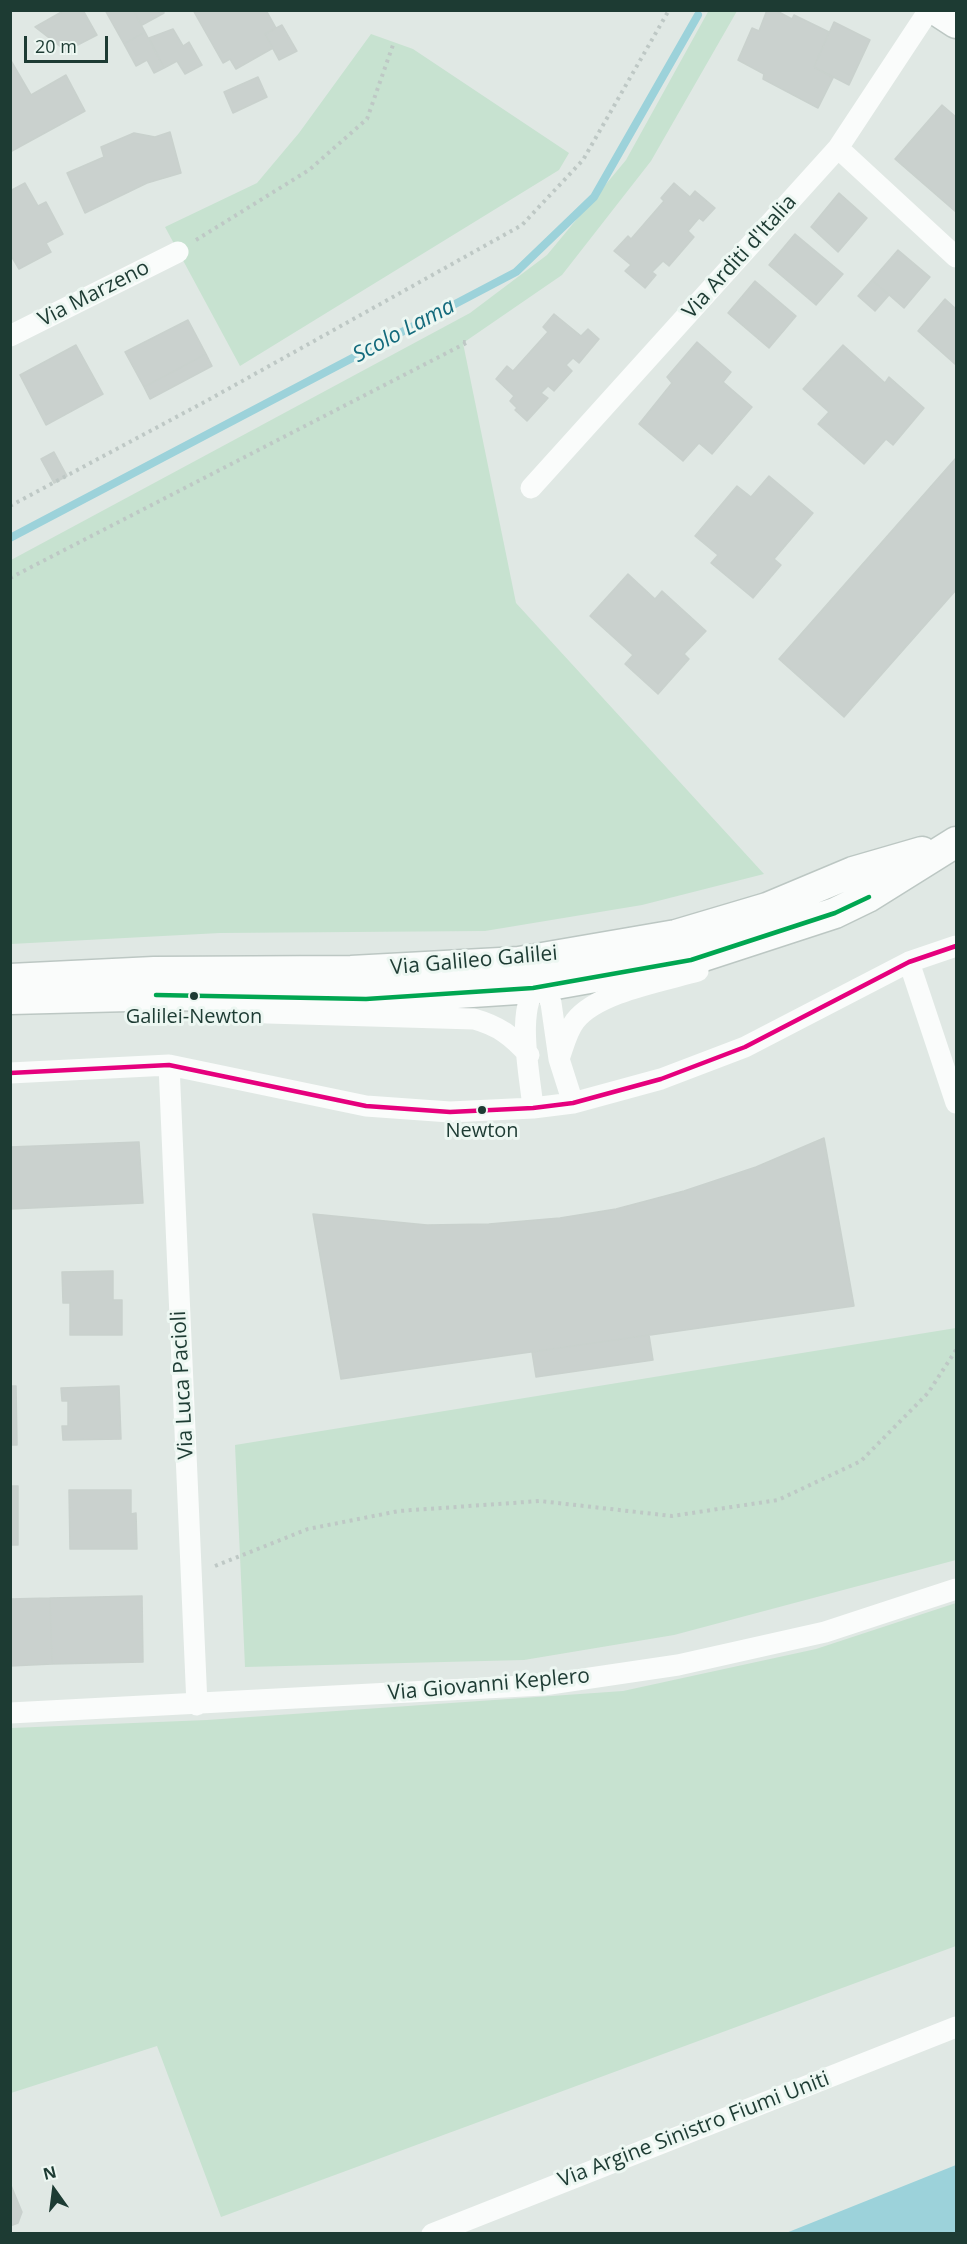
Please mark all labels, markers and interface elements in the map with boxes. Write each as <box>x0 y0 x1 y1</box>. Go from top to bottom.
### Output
scale bar <box>27 24 111 62</box>
text: 20 m <box>35 34 77 58</box>
street label: Via Arditi d'Italia <box>678 190 802 324</box>
street label: Via Marzeno <box>34 255 154 333</box>
water label: Scolo Lama <box>348 293 460 369</box>
street label: Via Galileo Galilei <box>389 941 559 981</box>
marker: Galilei-Newton <box>188 990 200 1002</box>
place label: Galilei-Newton <box>126 1005 262 1029</box>
marker: Newton <box>476 1104 488 1116</box>
place label: Newton <box>445 1119 519 1143</box>
street label: Via Luca Pacioli <box>167 1310 199 1460</box>
street label: Via Giovanni Keplero <box>387 1664 591 1706</box>
street label: Via Argine Sinistro Fiumi Uniti <box>555 2067 833 2193</box>
north arrow <box>24 2160 84 2220</box>
text: N <box>41 2160 59 2185</box>

